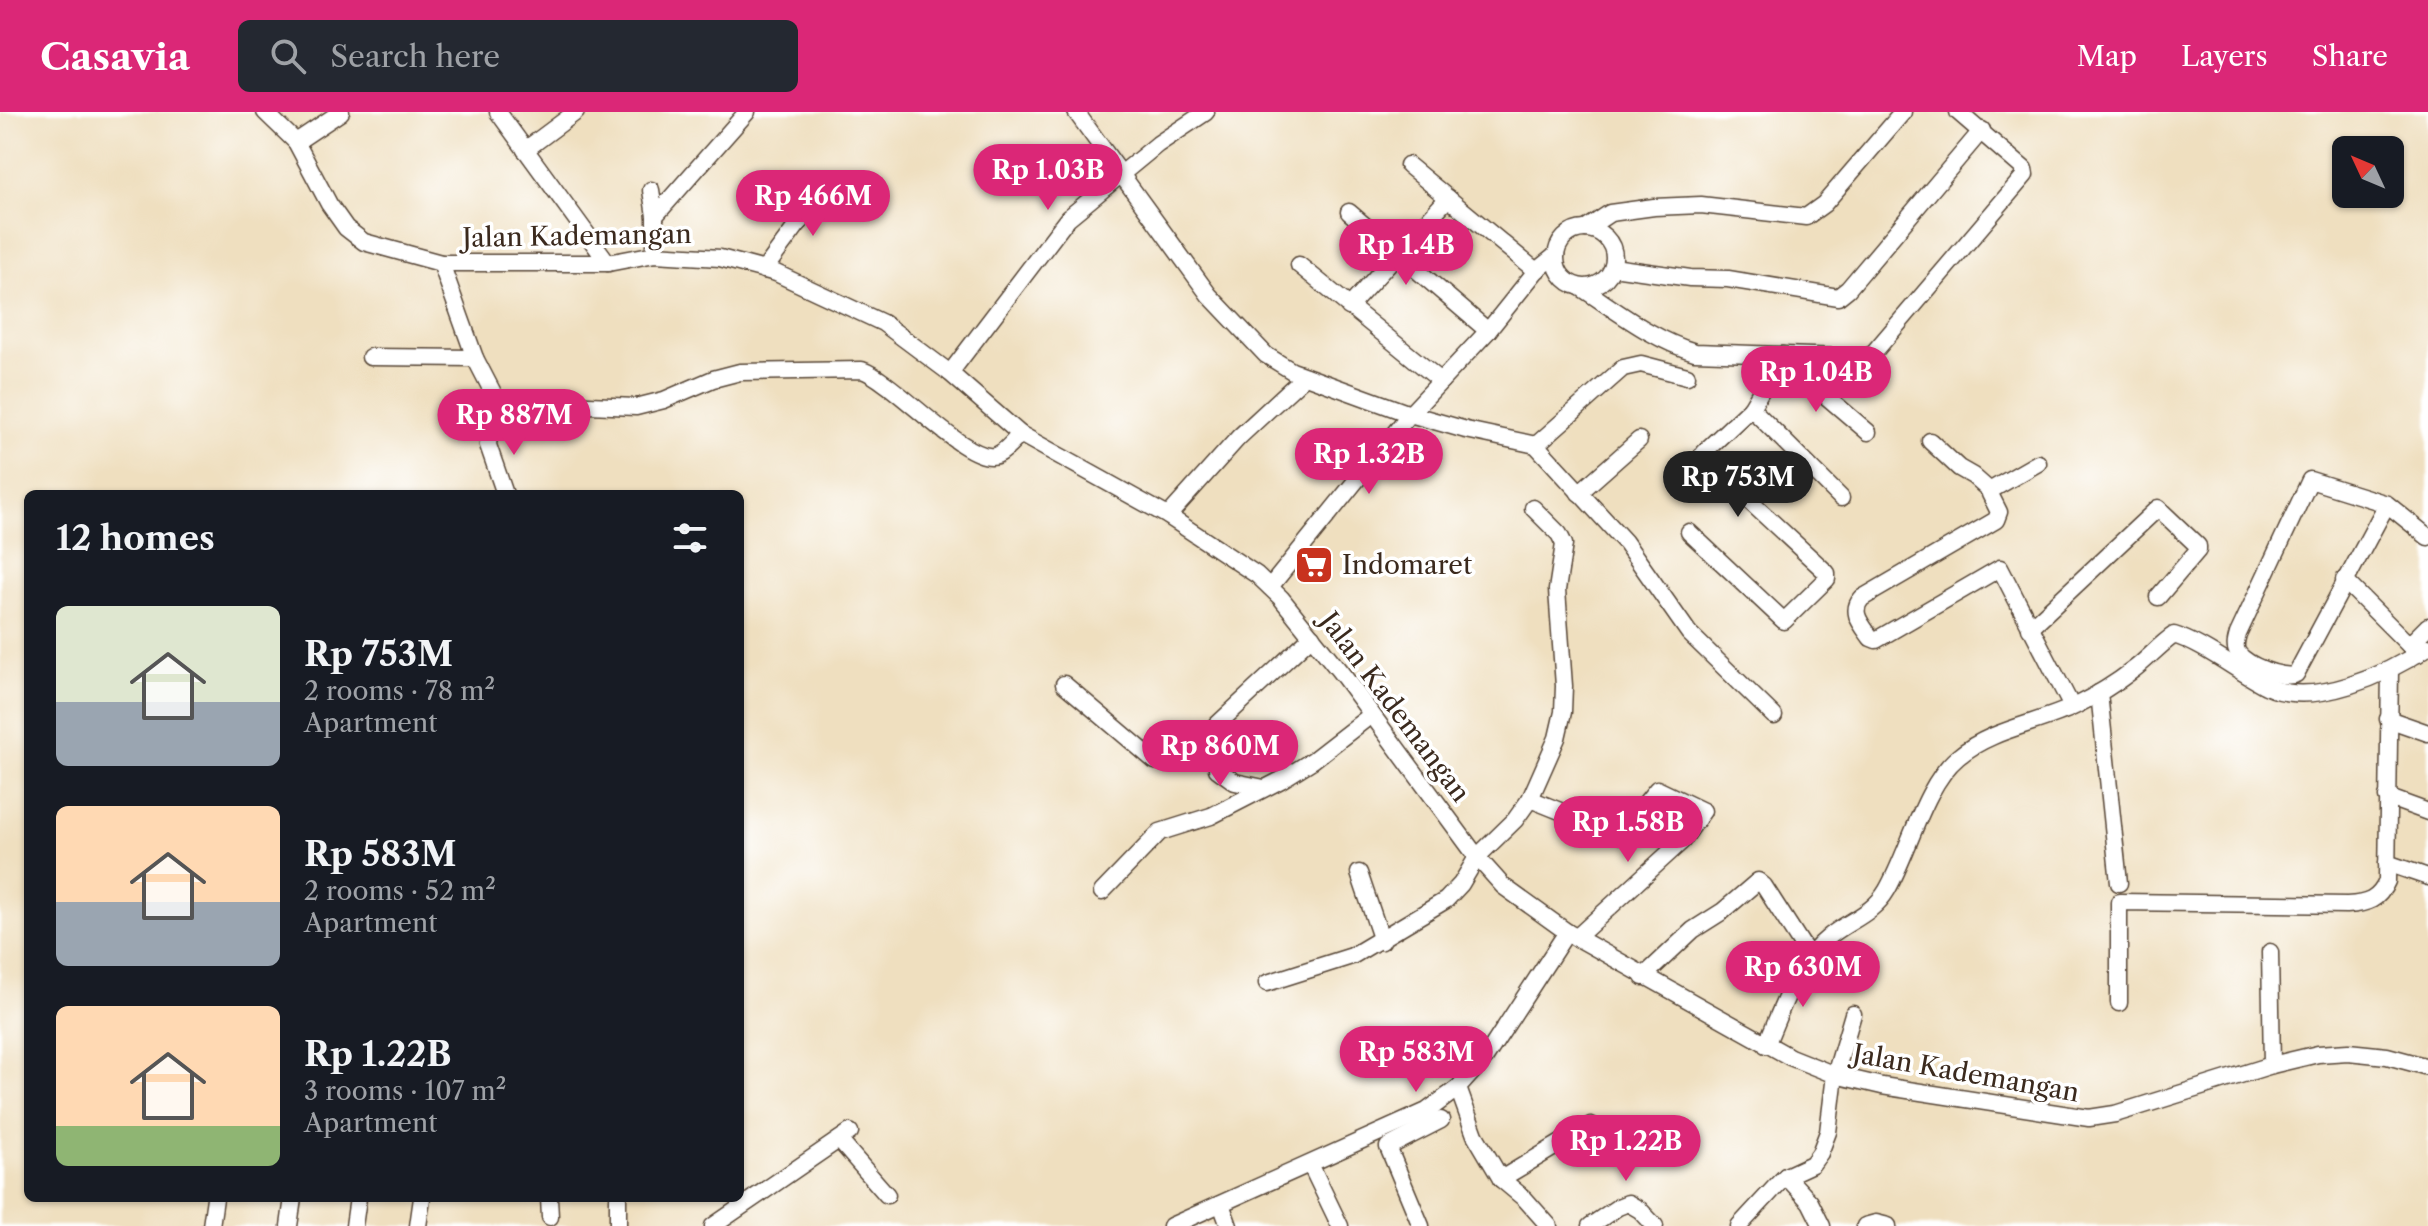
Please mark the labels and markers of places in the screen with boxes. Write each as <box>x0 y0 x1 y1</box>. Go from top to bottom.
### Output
pin: Rp 1.03B <box>965 144 1131 212</box>
pin: Rp 466M <box>739 170 887 238</box>
pin: Rp 1.4B <box>1332 219 1480 287</box>
pin: Rp 1.04B <box>1733 346 1899 414</box>
pin: Rp 887M <box>440 389 588 457</box>
pin: Rp 1.32B <box>1286 428 1452 496</box>
pin: Rp 753M <box>1664 451 1812 519</box>
supermarket icon: Indomaret <box>1293 544 1335 586</box>
place label: Indomaret <box>1342 549 1473 581</box>
pin: Rp 860M <box>1146 720 1294 788</box>
pin: Rp 1.58B <box>1545 796 1711 864</box>
pin: Rp 630M <box>1729 941 1877 1009</box>
pin: Rp 583M <box>1342 1026 1490 1094</box>
pin: Rp 1.22B <box>1543 1115 1709 1183</box>

